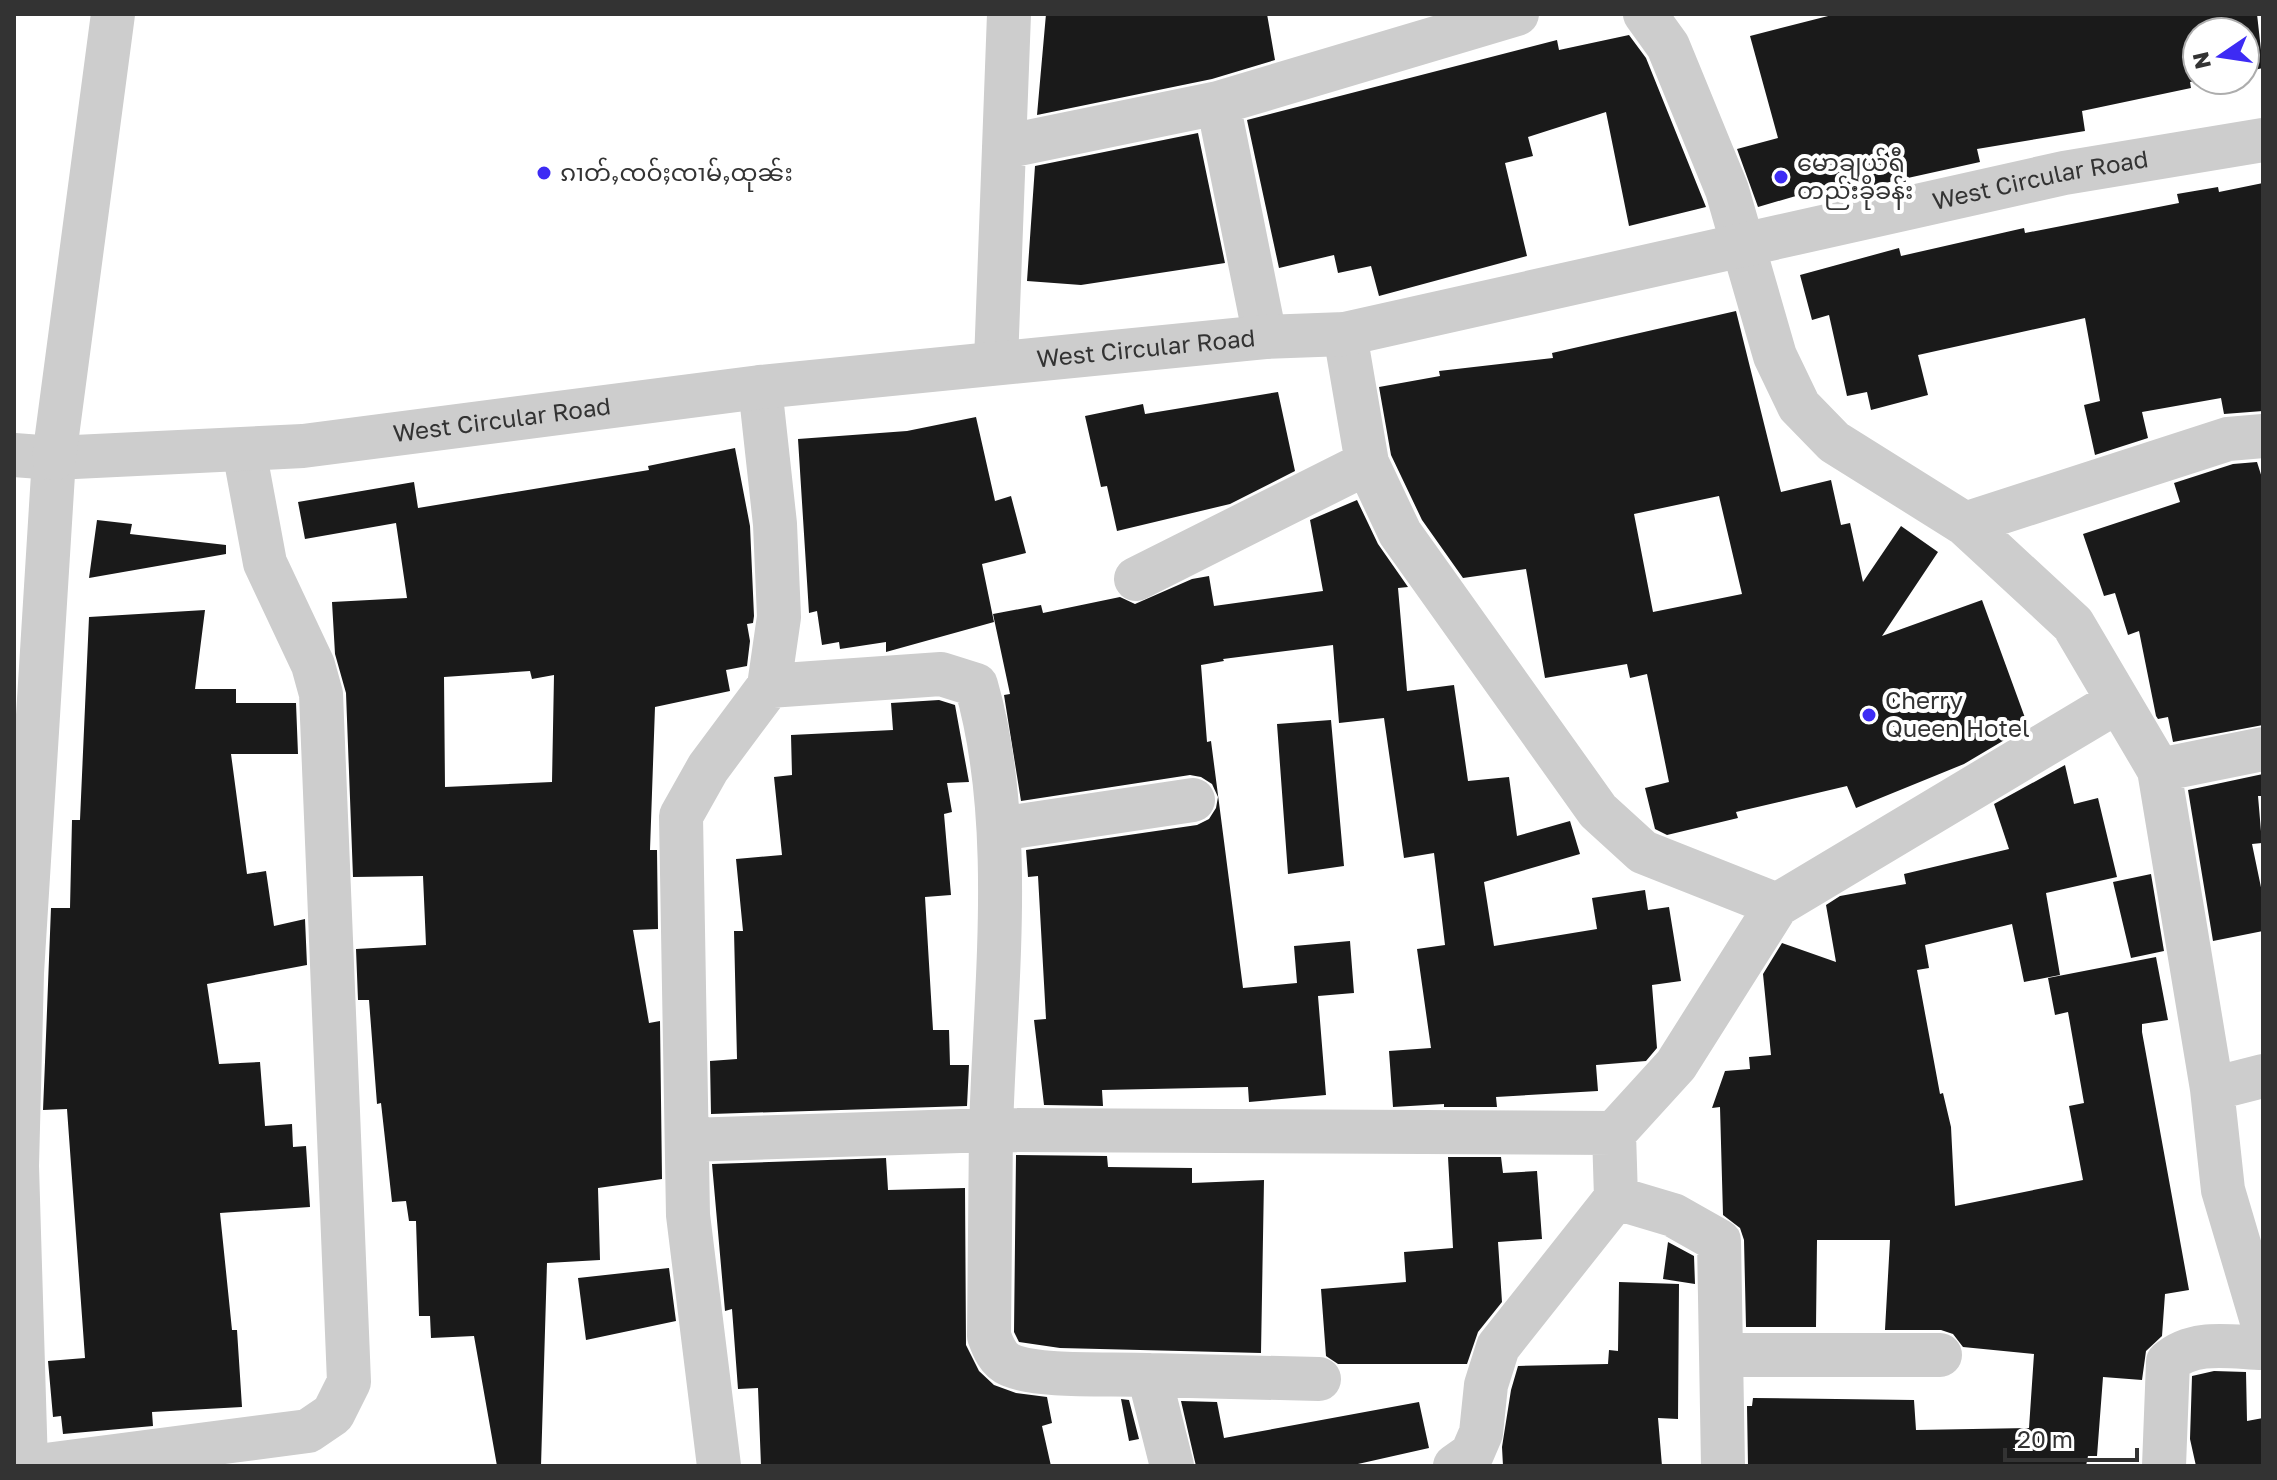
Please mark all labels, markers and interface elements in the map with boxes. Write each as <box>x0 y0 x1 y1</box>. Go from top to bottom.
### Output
north arrow <box>2181 16 2261 96</box>
text: N <box>2186 49 2216 72</box>
street label: West Circular Road <box>1930 143 2150 215</box>
place label: မောချယ်ရီ တည်းခိုခန်း <box>1797 147 1913 210</box>
place label: ၵၢတ်ႇၸဝ်ႈၸၢမ်ႇထုၼ်း <box>560 157 793 192</box>
marker: ၵၢတ်ႇၸဝ်ႈၸၢမ်ႇထုၼ်း <box>535 164 553 182</box>
marker: မောချယ်ရီ တည်းခိုခန်း <box>1772 168 1790 186</box>
street label: West Circular Road <box>1035 322 1256 373</box>
street label: West Circular Road <box>391 390 612 447</box>
place label: Cherry Queen Hotel <box>1885 685 2030 742</box>
marker: Cherry Queen Hotel <box>1860 706 1878 724</box>
scale bar <box>2005 1412 2137 1462</box>
text: 20 m <box>2017 1424 2073 1453</box>

